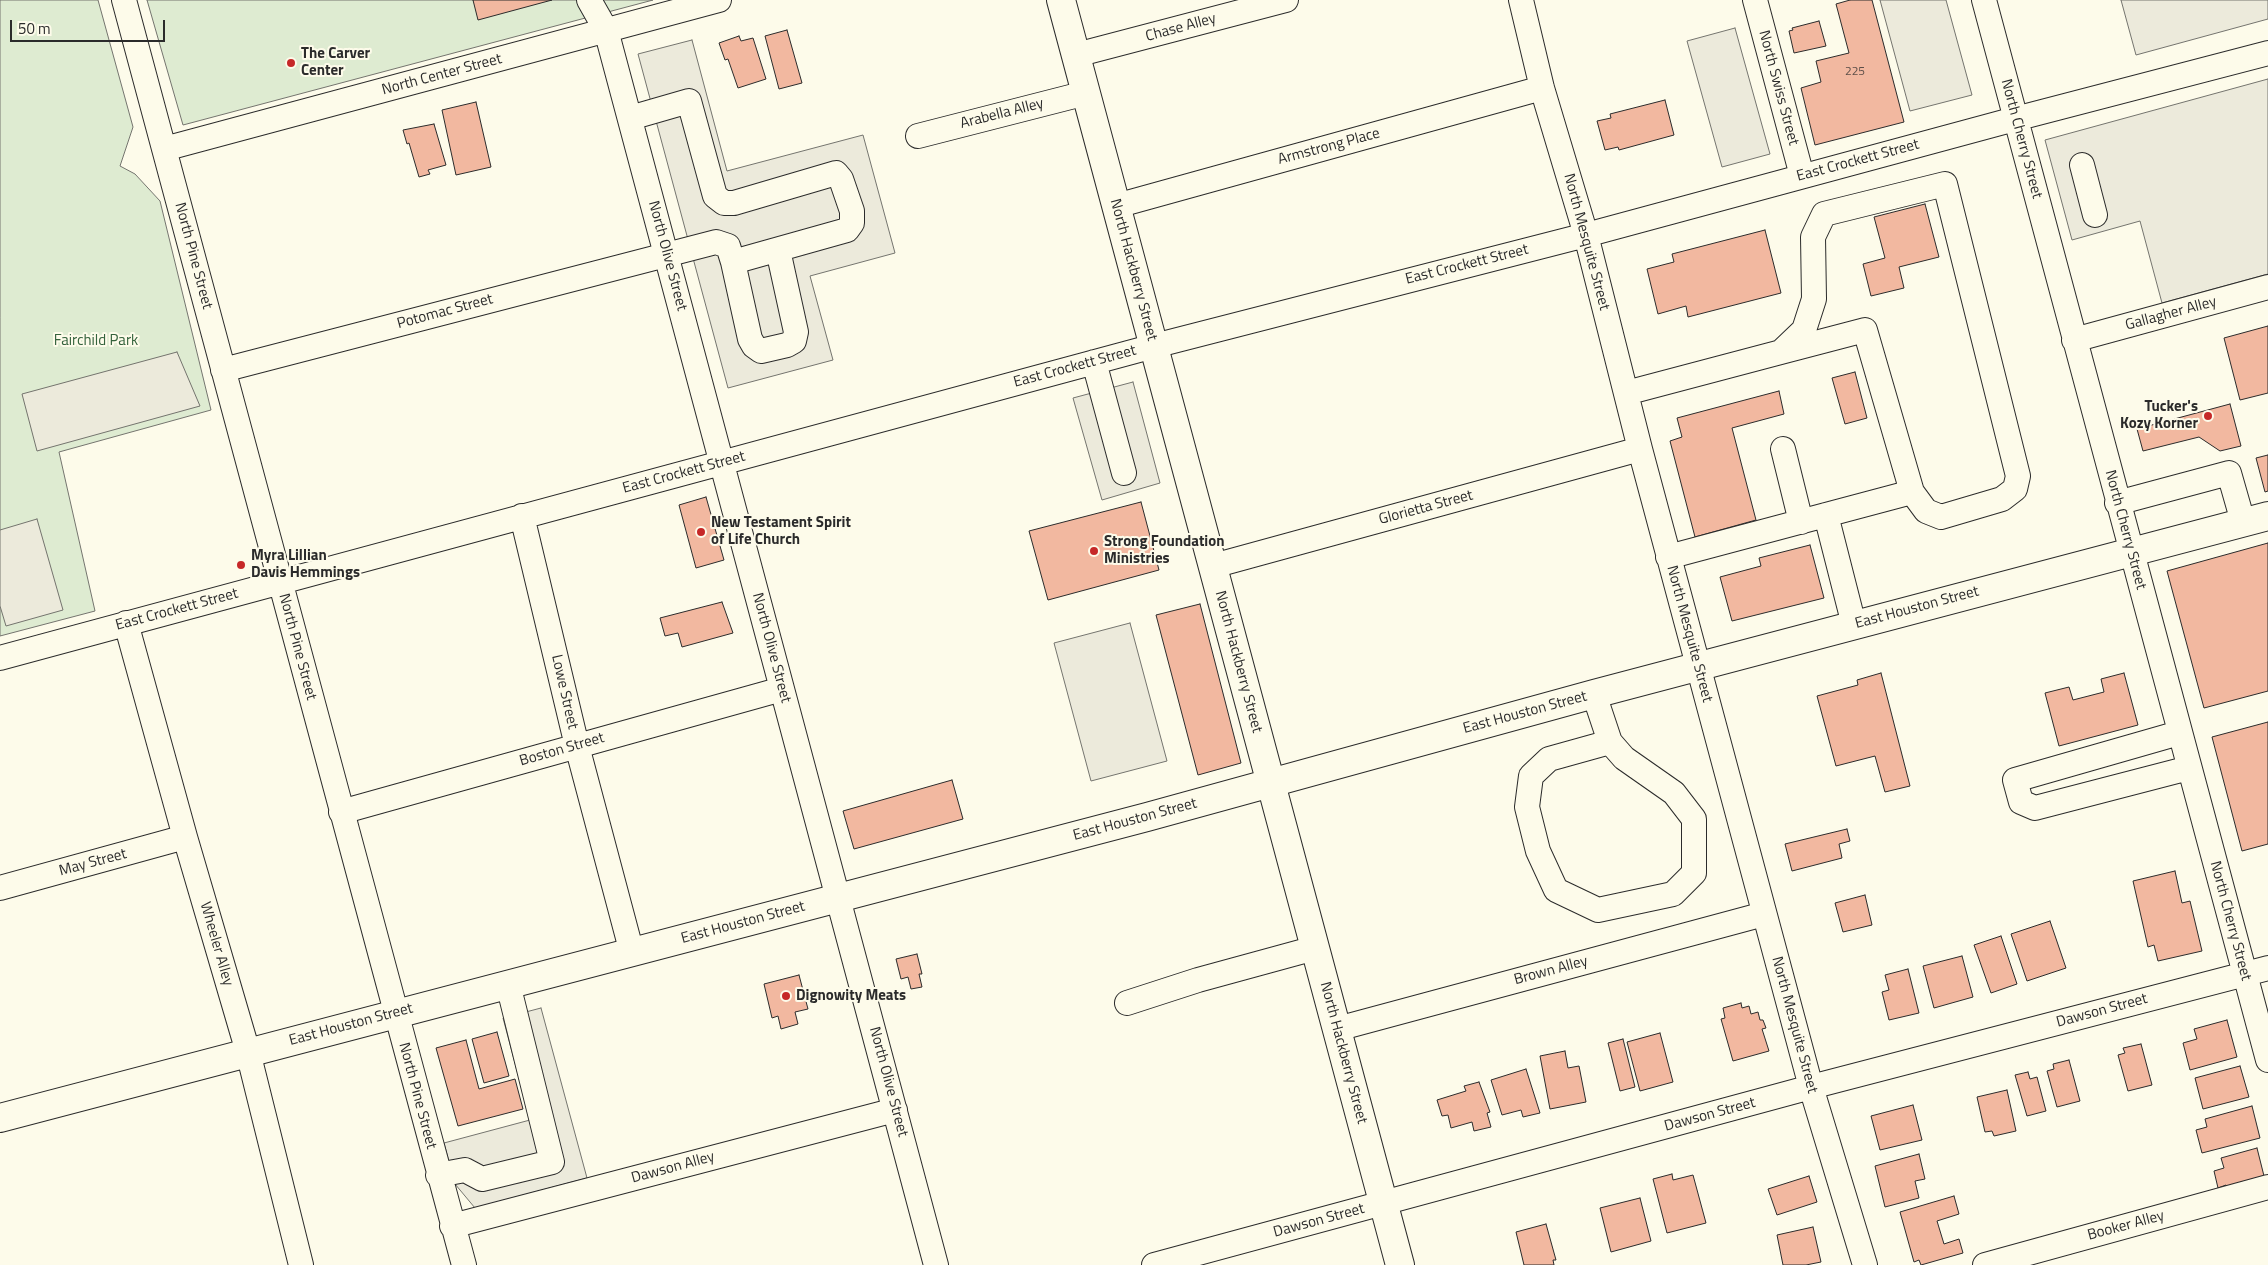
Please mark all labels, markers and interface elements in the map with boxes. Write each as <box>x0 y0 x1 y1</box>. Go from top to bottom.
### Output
scale bar <box>12 10 168 42</box>
street label: Chase Alley <box>1144 10 1218 46</box>
text: 50 m <box>18 17 51 40</box>
street label: North Swiss Street <box>1754 28 1802 148</box>
place label: The Carver Center <box>301 45 370 80</box>
street label: North Center Street <box>380 50 504 100</box>
marker: The Carver Center <box>285 57 297 69</box>
house number: 225 <box>1845 65 1865 79</box>
street label: North Cherry Street <box>1996 77 2046 201</box>
street label: Arabella Alley <box>958 95 1046 133</box>
street label: Armstrong Place <box>1276 125 1382 169</box>
street label: East Crockett Street <box>1795 136 1921 186</box>
street label: North Mesquite Street <box>1559 172 1613 312</box>
street label: North Hackberry Street <box>1105 197 1161 343</box>
street label: North Olive Street <box>644 199 690 313</box>
street label: North Pine Street <box>170 201 216 311</box>
street label: East Crockett Street <box>1404 241 1530 289</box>
street label: Potomac Street <box>395 291 495 333</box>
street label: Gallagher Alley <box>2123 293 2219 335</box>
park label: Fairchild Park <box>54 332 138 350</box>
street label: East Crockett Street <box>1012 342 1138 392</box>
place label: Tucker's Kozy Korner <box>2120 398 2198 433</box>
marker: Tucker's Kozy Korner <box>2202 410 2214 422</box>
street label: East Crockett Street <box>621 448 747 498</box>
street label: North Cherry Street <box>2100 468 2150 592</box>
street label: Glorietta Street <box>1377 487 1475 529</box>
place label: New Testament Spirit of Life Church <box>711 514 851 549</box>
marker: New Testament Spirit of Life Church <box>695 526 707 538</box>
place label: Strong Foundation Ministries <box>1104 533 1224 568</box>
marker: Strong Foundation Ministries <box>1088 545 1100 557</box>
place label: Myra Lillian Davis Hemmings <box>251 547 360 582</box>
marker: Myra Lillian Davis Hemmings <box>235 559 247 571</box>
street label: North Mesquite Street <box>1662 564 1716 704</box>
street label: East Houston Street <box>1853 583 1981 633</box>
street label: East Crockett Street <box>114 585 240 635</box>
street label: North Hackberry Street <box>1210 589 1266 735</box>
street label: North Olive Street <box>748 591 794 705</box>
street label: North Pine Street <box>274 592 320 702</box>
street label: Lowe Street <box>547 653 581 731</box>
street label: East Houston Street <box>1461 688 1589 738</box>
street label: Boston Street <box>518 729 606 771</box>
street label: East Houston Street <box>1071 795 1199 845</box>
street label: May Street <box>57 845 129 881</box>
street label: North Cherry Street <box>2205 859 2255 983</box>
street label: East Houston Street <box>679 898 807 948</box>
street label: Wheeler Alley <box>195 900 237 988</box>
street label: Brown Alley <box>1512 953 1590 989</box>
street label: North Mesquite Street <box>1767 955 1821 1095</box>
street label: North Hackberry Street <box>1315 980 1371 1126</box>
place label: Dignowity Meats <box>796 987 906 1005</box>
marker: Dignowity Meats <box>780 990 792 1002</box>
street label: Dawson Street <box>2055 990 2149 1032</box>
street label: East Houston Street <box>287 1000 415 1050</box>
street label: North Olive Street <box>865 1025 911 1139</box>
street label: North Pine Street <box>394 1041 440 1151</box>
street label: Dawson Street <box>1663 1094 1757 1136</box>
street label: Dawson Alley <box>629 1148 717 1188</box>
street label: Dawson Street <box>1272 1200 1366 1242</box>
street label: Booker Alley <box>2086 1207 2166 1245</box>

